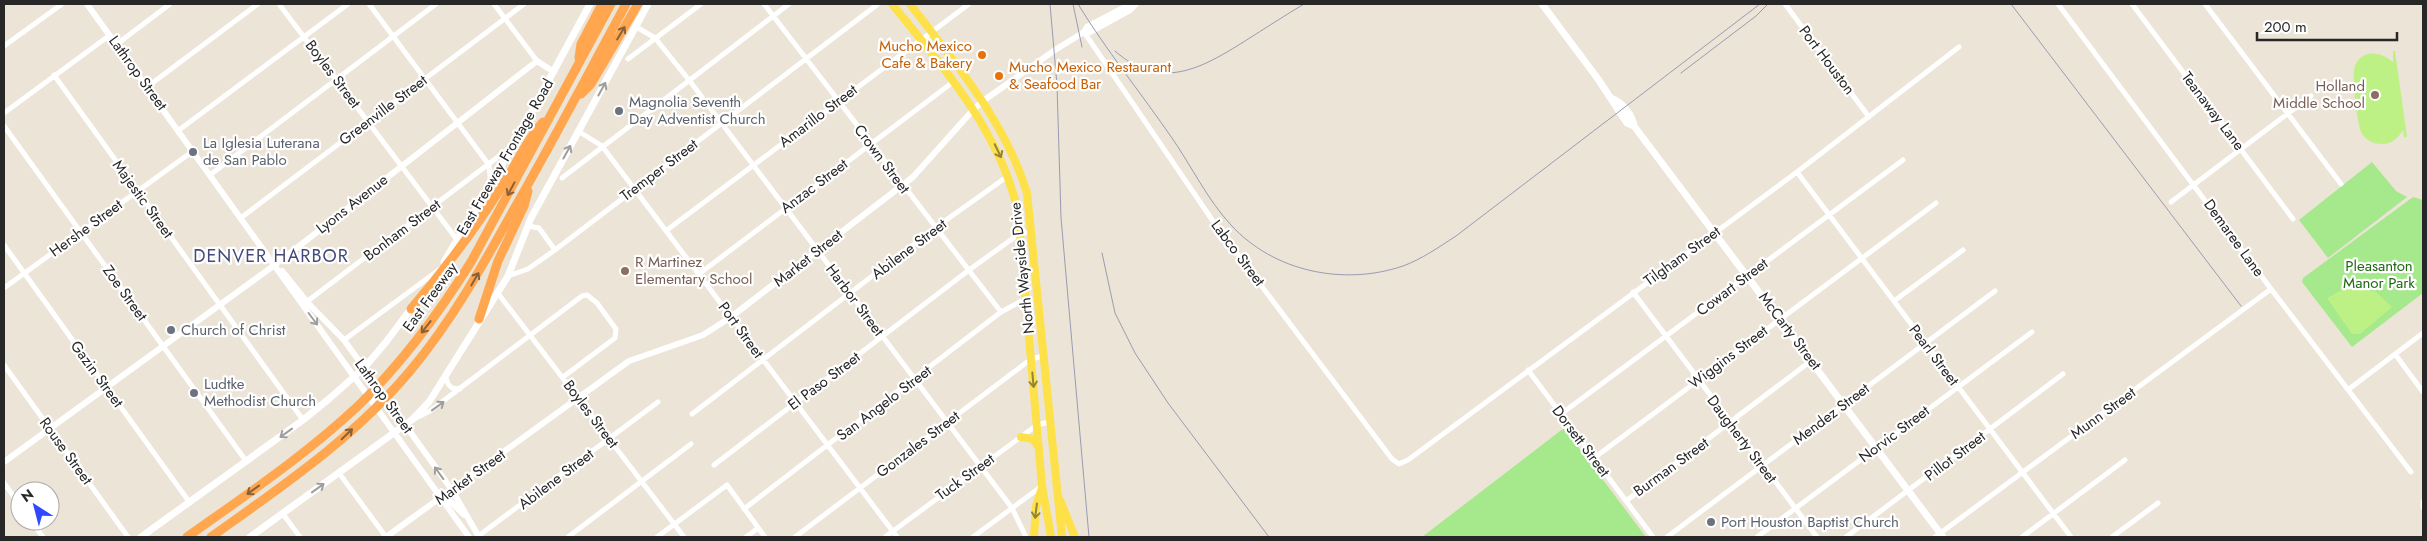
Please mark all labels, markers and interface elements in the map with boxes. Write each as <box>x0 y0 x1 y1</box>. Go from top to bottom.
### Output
scale bar <box>2257 10 2397 42</box>
text: 200 m <box>2264 16 2307 38</box>
street label: Port Houston <box>1794 21 1860 99</box>
one-way arrow <box>616 26 626 40</box>
street label: Lathrop Street <box>103 31 173 115</box>
street label: Boyles Street <box>300 35 366 113</box>
place label: Mucho Mexico Cafe & Bakery <box>879 35 972 74</box>
marker: Mucho Mexico Cafe & Bakery <box>976 49 988 61</box>
place label: Mucho Mexico Restaurant & Seafood Bar <box>1009 56 1172 95</box>
street label: Teanaway Lane <box>2176 67 2250 155</box>
street label: Greenville Street <box>334 69 432 150</box>
marker: Mucho Mexico Restaurant & Seafood Bar <box>993 70 1005 82</box>
street label: East Freeway Frontage Road <box>451 75 559 239</box>
place label: Holland Middle School <box>2273 75 2365 114</box>
street label: Amarillo Street <box>774 79 862 153</box>
one-way arrow <box>597 82 607 96</box>
marker: Holland Middle School <box>2369 89 2381 101</box>
place label: Magnolia Seventh Day Adventist Church <box>629 91 766 130</box>
marker: Magnolia Seventh Day Adventist Church <box>613 105 625 117</box>
street label: Crown Street <box>849 120 916 198</box>
place label: La Iglesia Luterana de San Pablo <box>203 132 320 171</box>
street label: Tremper Street <box>616 133 703 206</box>
one-way arrow <box>994 143 1003 158</box>
one-way arrow <box>562 145 572 160</box>
marker: La Iglesia Luterana de San Pablo <box>187 146 199 158</box>
street label: Anzac Street <box>776 153 853 219</box>
street label: Majestic Street <box>107 155 179 243</box>
street label: Lyons Avenue <box>311 169 393 239</box>
one-way arrow <box>506 181 515 196</box>
street label: Bonham Street <box>359 193 445 266</box>
street label: Hershe Street <box>45 194 127 262</box>
street label: Demaree Lane <box>2198 195 2270 282</box>
street label: North Wayside Drive <box>1004 201 1040 335</box>
street label: Abilene Street <box>867 213 952 285</box>
street label: Labco Street <box>1206 215 1271 291</box>
street label: Tilgham Street <box>1639 220 1725 291</box>
street label: Market Street <box>769 224 848 292</box>
district label: DENVER HARBOR <box>193 243 349 269</box>
place label: R Martinez Elementary School <box>635 251 752 290</box>
street label: Cowart Street <box>1692 252 1773 321</box>
park label: Pleasanton Manor Park <box>2343 255 2415 294</box>
street label: East Freeway <box>397 257 463 336</box>
street label: Harbor Street <box>821 259 890 341</box>
street label: Zoe Street <box>97 261 153 326</box>
marker: R Martinez Elementary School <box>619 265 631 277</box>
one-way arrow <box>470 273 480 287</box>
street label: McCarty Street <box>1753 287 1827 375</box>
street label: Port Street <box>713 297 769 363</box>
one-way arrow <box>308 312 318 326</box>
place label: Church of Christ <box>181 319 286 341</box>
one-way arrow <box>421 320 432 333</box>
street label: Wiggins Street <box>1684 320 1772 394</box>
street label: Pearl Street <box>1904 320 1965 391</box>
marker: Church of Christ <box>165 324 177 336</box>
street label: Gazin Street <box>65 336 129 412</box>
street label: El Paso Street <box>783 346 865 416</box>
street label: Lathrop Street <box>349 354 419 438</box>
street label: San Angelo Street <box>832 360 936 446</box>
one-way arrow <box>1028 371 1038 387</box>
place label: Ludtke Methodist Church <box>204 373 316 412</box>
street label: Boyles Street <box>558 375 624 453</box>
street label: Mendez Street <box>1788 378 1874 450</box>
street label: Munn Street <box>2066 382 2141 444</box>
marker: Ludtke Methodist Church <box>188 387 200 399</box>
street label: Daugherty Street <box>1702 390 1783 488</box>
street label: Norvic Street <box>1854 400 1934 468</box>
one-way arrow <box>431 401 445 411</box>
street label: Dorsett Street <box>1547 401 1616 482</box>
street label: Gonzales Street <box>872 405 965 483</box>
street label: Rouse Street <box>34 413 98 490</box>
street label: Pillot Street <box>1920 426 1990 486</box>
one-way arrow <box>279 428 293 438</box>
one-way arrow <box>341 428 354 440</box>
street label: Burman Street <box>1629 432 1714 502</box>
street label: Abilene Street <box>514 443 599 515</box>
street label: Market Street <box>430 444 510 510</box>
street label: Tuck Street <box>931 448 999 506</box>
one-way arrow <box>434 466 444 480</box>
north arrow <box>10 481 60 531</box>
one-way arrow <box>311 483 325 493</box>
text: N <box>17 484 38 507</box>
one-way arrow <box>246 485 260 495</box>
one-way arrow <box>1031 503 1041 519</box>
place label: Port Houston Baptist Church <box>1721 511 1899 533</box>
marker: Port Houston Baptist Church <box>1705 516 1717 528</box>

